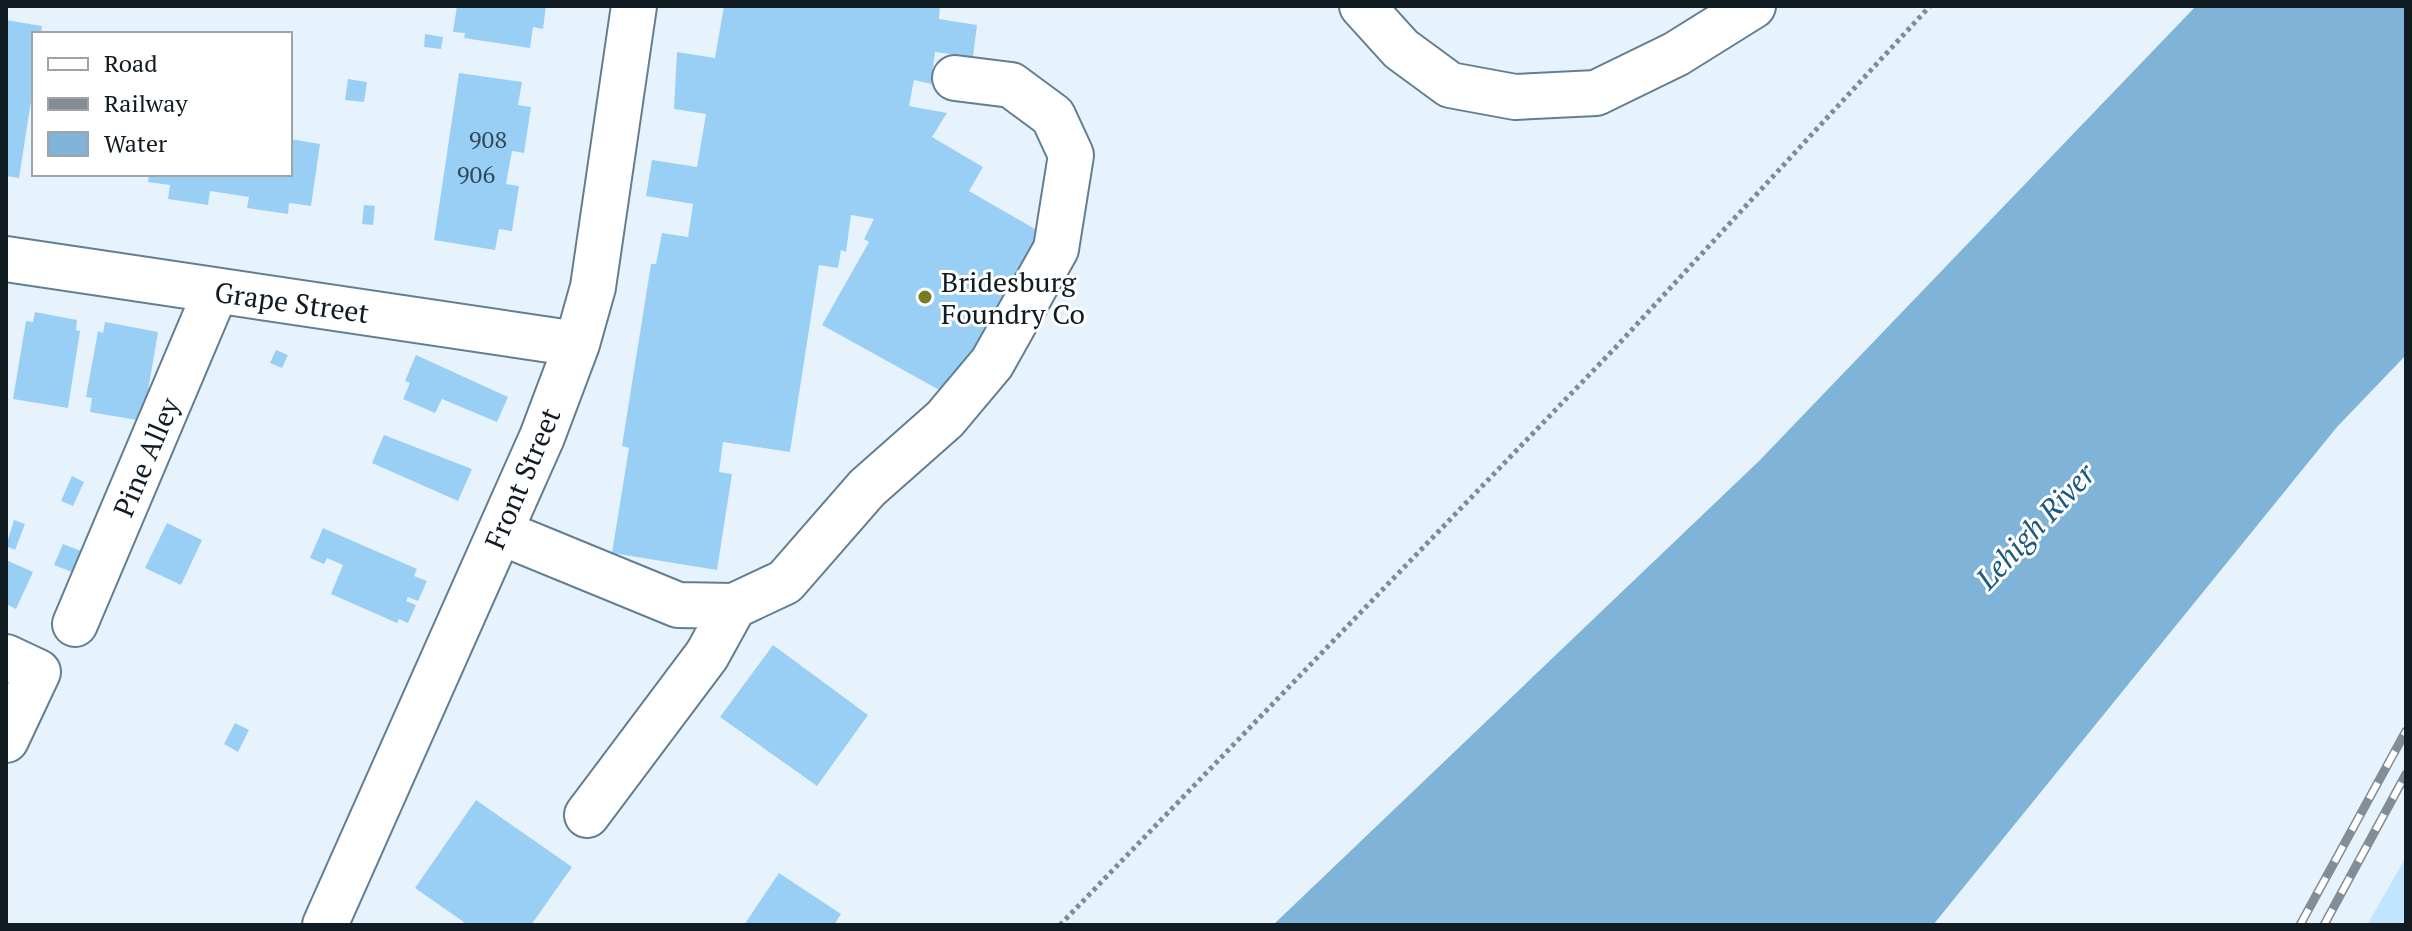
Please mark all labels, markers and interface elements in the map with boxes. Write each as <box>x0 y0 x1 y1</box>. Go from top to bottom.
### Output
legend <box>32 32 292 176</box>
text: Road <box>104 47 158 79</box>
text: Railway <box>104 87 188 119</box>
house number: 908 <box>469 123 507 155</box>
text: Water <box>104 127 168 159</box>
house number: 906 <box>457 158 495 190</box>
place label: Bridesburg Foundry Co <box>941 263 1085 332</box>
street label: Grape Street <box>212 273 372 331</box>
marker: Bridesburg Foundry Co <box>916 288 934 306</box>
street label: Pine Alley <box>104 391 188 522</box>
street label: Front Street <box>476 401 569 554</box>
water label: Lehigh River <box>1966 454 2104 598</box>

